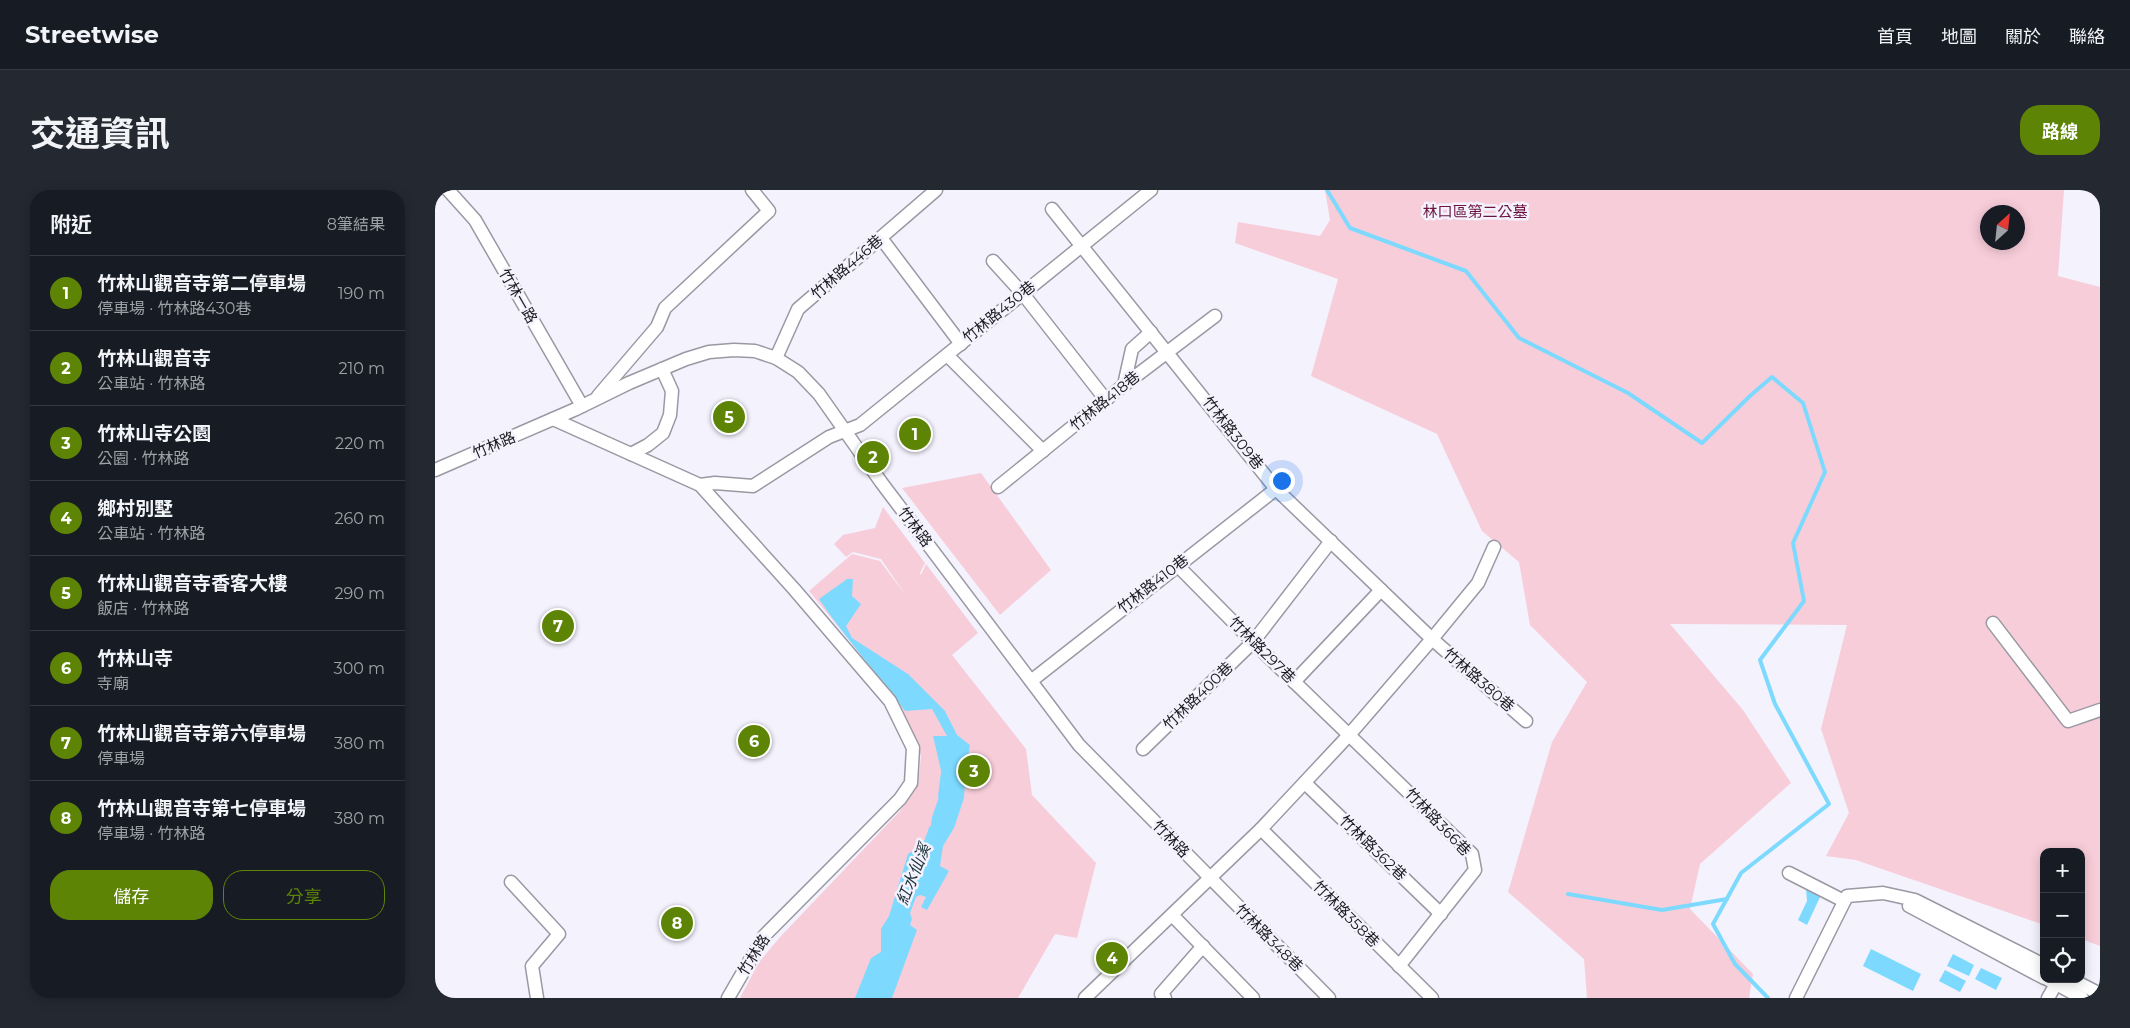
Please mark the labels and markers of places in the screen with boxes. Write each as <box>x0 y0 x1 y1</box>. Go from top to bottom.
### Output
pin: 5 <box>713 398 745 436</box>
pin: 1 <box>899 415 931 453</box>
pin: 2 <box>857 438 889 476</box>
pin: 7 <box>542 607 574 645</box>
pin: 6 <box>738 722 770 760</box>
pin: 3 <box>958 752 990 790</box>
pin: 8 <box>661 904 693 942</box>
pin: 4 <box>1096 939 1128 977</box>

